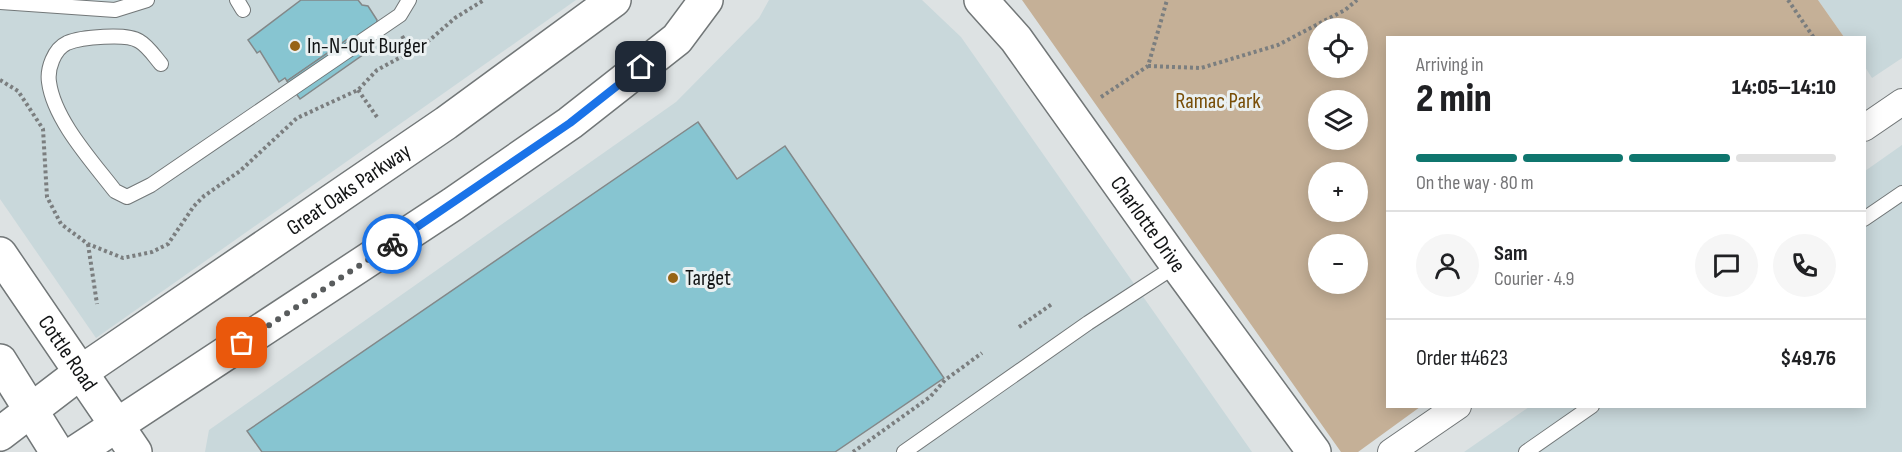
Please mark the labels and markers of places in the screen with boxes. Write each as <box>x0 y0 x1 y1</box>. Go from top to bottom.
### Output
place label: In-N-Out Burger <box>307 33 427 60</box>
marker: In-N-Out Burger <box>288 39 302 53</box>
pin <box>615 41 666 92</box>
place label: Target <box>685 265 731 292</box>
marker: Target <box>666 271 680 285</box>
pin <box>216 317 267 368</box>

